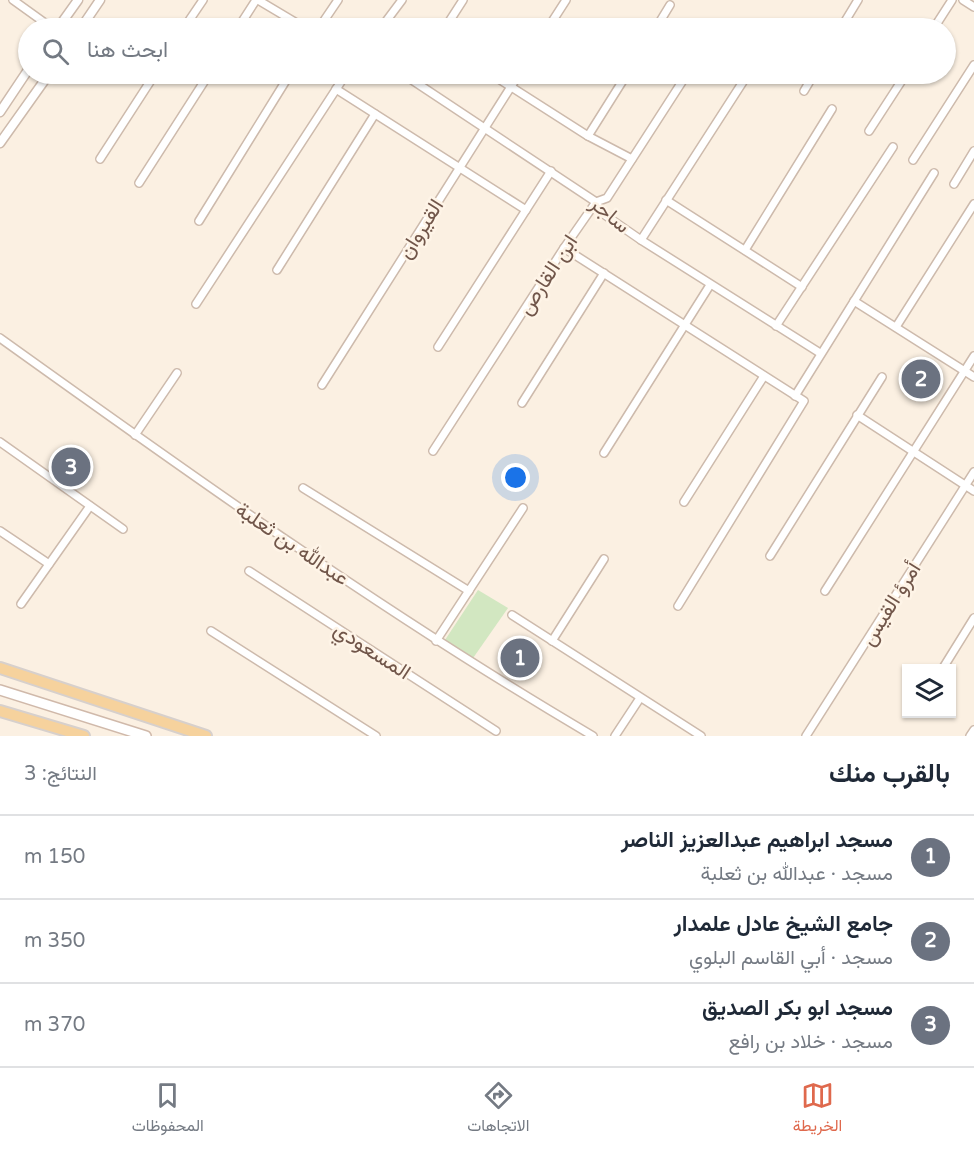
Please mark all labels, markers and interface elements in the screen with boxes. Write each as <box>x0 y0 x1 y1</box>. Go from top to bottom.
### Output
search box <box>18 18 956 84</box>
icon: search <box>39 35 72 68</box>
text: ابحث هنا <box>87 37 168 63</box>
street label: ساجر <box>584 191 635 239</box>
street label: القيروان <box>393 194 449 264</box>
street label: ابن القارص <box>513 230 583 320</box>
pin: 2 <box>902 356 940 401</box>
pin: 3 <box>52 444 90 490</box>
your location <box>501 463 530 492</box>
street label: عبدالله بن ثعلبة <box>231 496 354 591</box>
street label: أمرؤ القيس <box>856 558 926 650</box>
street label: المسعودي <box>327 617 415 689</box>
pin: 1 <box>500 636 540 680</box>
map controls <box>902 664 956 718</box>
button: layers <box>902 664 956 718</box>
text: بالقرب منك <box>829 758 950 789</box>
text: النتائج: 3 <box>24 762 97 786</box>
text: مسجد ابراهيم عبدالعزيز الناصر <box>621 827 893 853</box>
text: 150 m <box>24 845 85 869</box>
text: 1 <box>924 845 937 869</box>
text: مسجد · عبدالله بن ثعلبة <box>700 862 893 886</box>
text: جامع الشيخ عادل علمدار <box>674 911 893 937</box>
text: 350 m <box>24 929 85 953</box>
text: 2 <box>924 929 937 953</box>
text: مسجد · أبي القاسم البلوي <box>689 946 893 970</box>
text: مسجد ابو بكر الصديق <box>702 995 893 1021</box>
text: 370 m <box>24 1013 85 1037</box>
text: 3 <box>924 1013 937 1037</box>
text: مسجد · خلاد بن رافع <box>729 1030 893 1054</box>
tab: المحفوظات <box>132 1079 204 1140</box>
tab: الاتجاهات <box>467 1079 529 1140</box>
tab: الخريطة <box>793 1079 842 1140</box>

